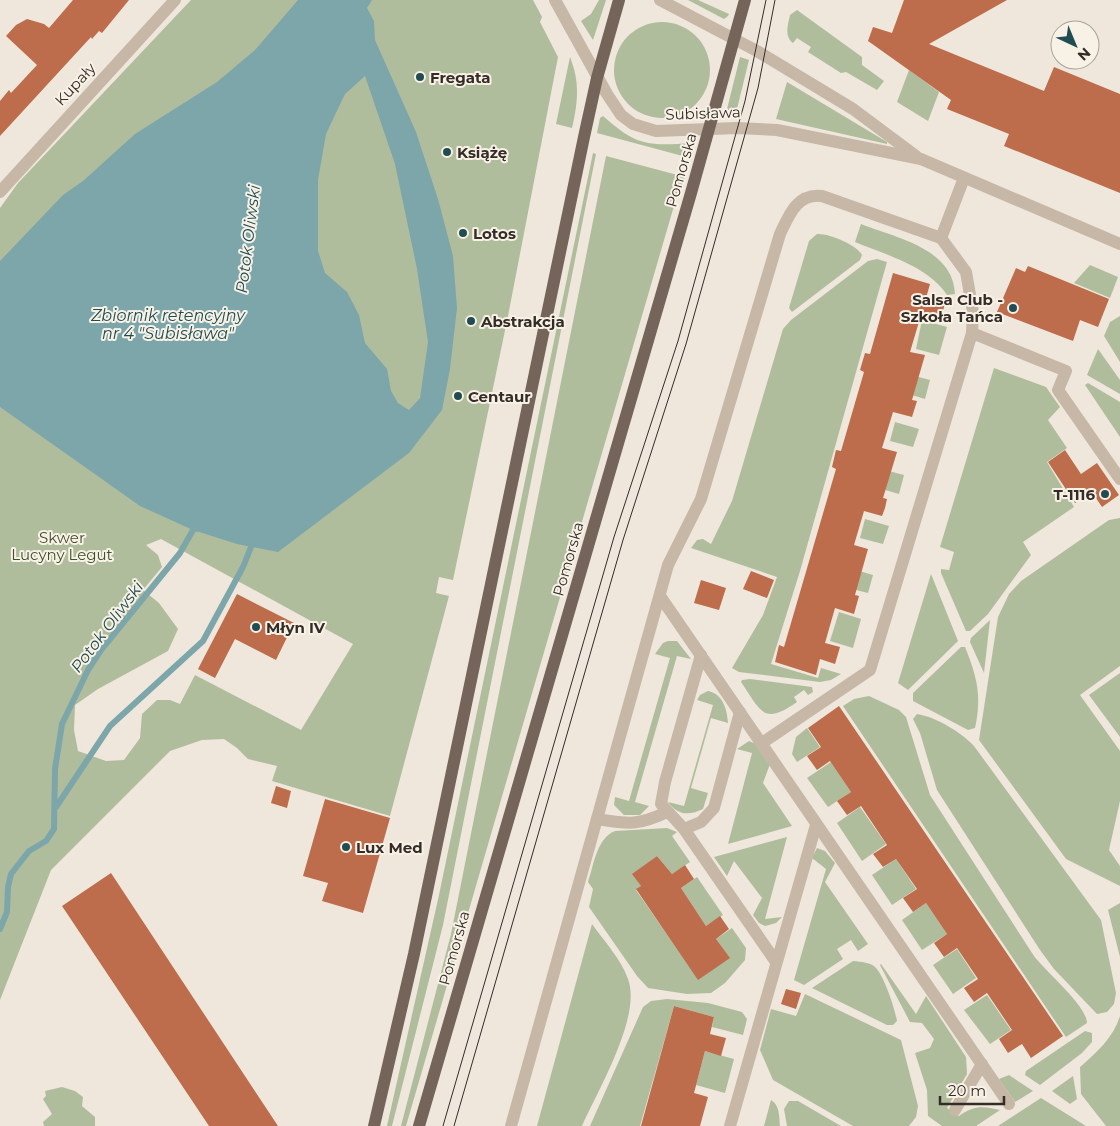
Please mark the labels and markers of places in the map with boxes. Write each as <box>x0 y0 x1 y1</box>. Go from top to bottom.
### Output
place label: Fregata <box>430 68 491 87</box>
marker: Fregata <box>414 71 426 83</box>
place label: Książę <box>457 143 507 162</box>
marker: Książę <box>441 146 453 158</box>
place label: Lotos <box>473 224 516 243</box>
marker: Lotos <box>457 227 469 239</box>
place label: Salsa Club - Szkoła Tańca <box>901 290 1003 326</box>
marker: Salsa Club - Szkoła Tańca <box>1007 302 1019 314</box>
place label: Abstrakcja <box>480 312 565 331</box>
marker: Abstrakcja <box>465 315 477 327</box>
place label: Centaur <box>468 387 531 406</box>
marker: Centaur <box>452 390 464 402</box>
place label: T-1116 <box>1054 485 1095 504</box>
marker: T-1116 <box>1099 488 1111 500</box>
place label: Młyn IV <box>266 618 326 637</box>
marker: Młyn IV <box>250 621 262 633</box>
place label: Lux Med <box>356 838 423 857</box>
marker: Lux Med <box>340 841 352 853</box>

